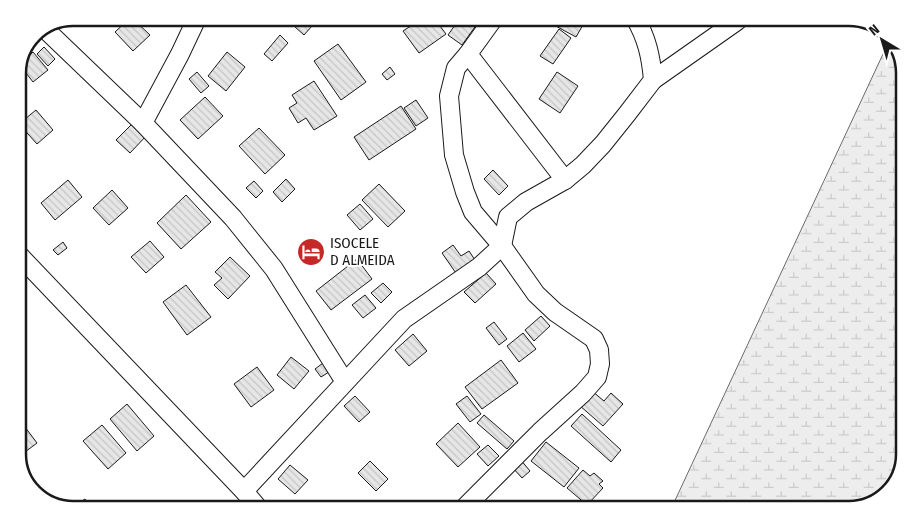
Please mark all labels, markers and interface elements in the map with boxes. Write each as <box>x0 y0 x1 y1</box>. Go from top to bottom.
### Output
north arrow <box>857 15 907 65</box>
text: N <box>866 21 883 39</box>
place label: ISOCELE D ALMEIDA <box>330 234 395 269</box>
hotel icon: ISOCELE D ALMEIDA <box>296 237 326 267</box>

